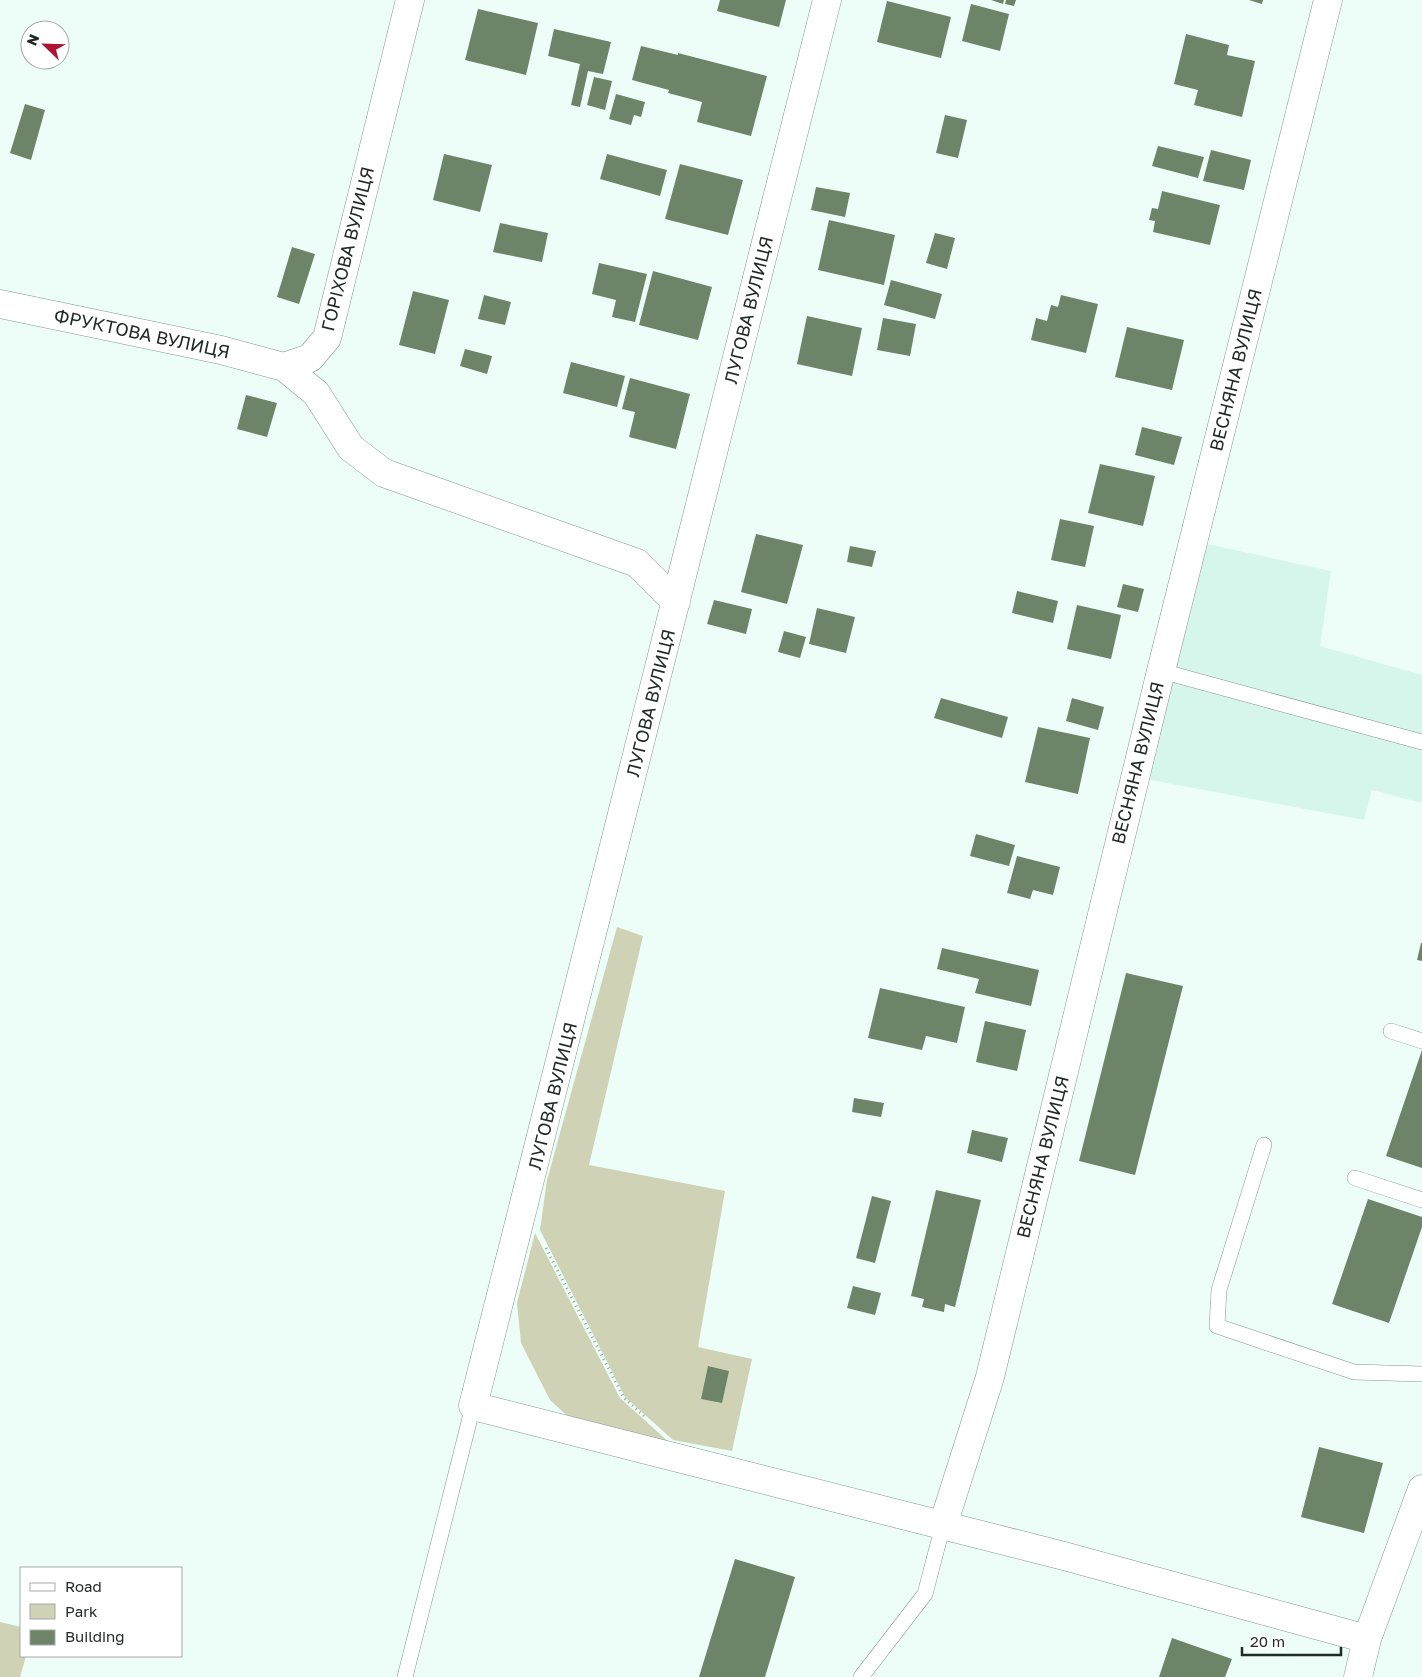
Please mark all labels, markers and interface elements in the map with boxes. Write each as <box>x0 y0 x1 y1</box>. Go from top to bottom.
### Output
north arrow <box>20 20 70 70</box>
text: N <box>23 32 42 48</box>
street label: ГОРІХОВА ВУЛИЦЯ <box>316 164 378 333</box>
street label: ЛУГОВА ВУЛИЦЯ <box>719 234 777 386</box>
street label: ВЕСНЯНА ВУЛИЦЯ <box>1204 286 1266 453</box>
street label: ФРУКТОВА ВУЛИЦЯ <box>52 304 232 362</box>
street label: ЛУГОВА ВУЛИЦЯ <box>621 627 679 779</box>
street label: ВЕСНЯНА ВУЛИЦЯ <box>1106 679 1168 846</box>
street label: ЛУГОВА ВУЛИЦЯ <box>523 1020 581 1172</box>
street label: ВЕСНЯНА ВУЛИЦЯ <box>1011 1073 1073 1240</box>
legend <box>20 1567 182 1657</box>
text: Road <box>65 1577 102 1595</box>
text: Park <box>65 1602 98 1620</box>
scale bar <box>1242 1624 1341 1656</box>
text: Building <box>65 1627 125 1645</box>
text: 20 m <box>1250 1632 1285 1650</box>

